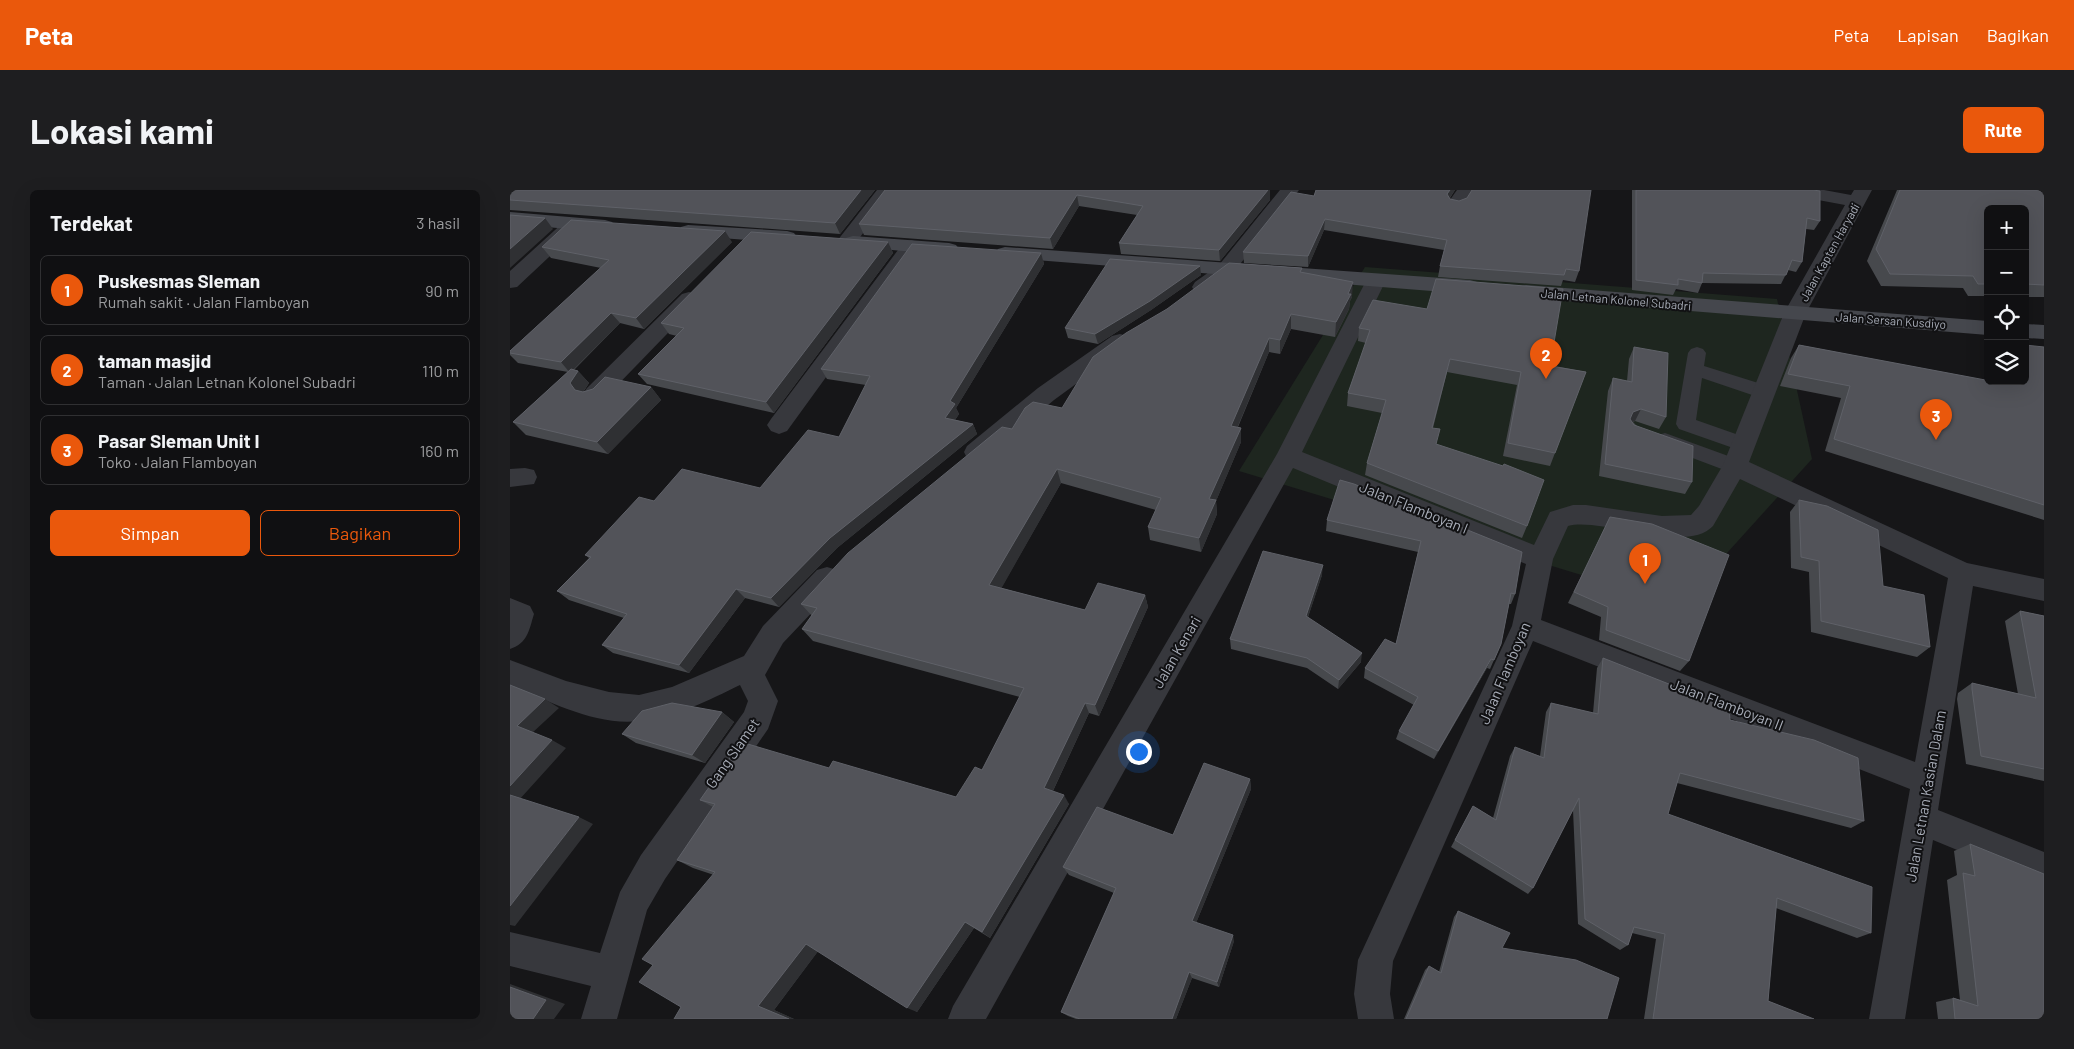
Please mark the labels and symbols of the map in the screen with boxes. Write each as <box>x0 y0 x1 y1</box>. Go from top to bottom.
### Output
street label: Jalan Kapten Haryadi <box>1796 200 1862 304</box>
street label: Jalan Letnan Kolonel Subadri <box>1540 285 1692 313</box>
street label: Jalan Sersan Kusdiyo <box>1835 309 1947 331</box>
pin: 2 <box>1530 338 1562 379</box>
pin: 3 <box>1920 399 1952 440</box>
street label: Jalan Flamboyan I <box>1357 477 1471 537</box>
pin: 1 <box>1629 543 1661 584</box>
street label: Jalan Kenari <box>1148 613 1204 691</box>
street label: Jalan Flamboyan <box>1474 619 1534 727</box>
street label: Jalan Flamboyan II <box>1668 674 1786 734</box>
street label: Jalan Letnan Kasian Dalam <box>1901 709 1949 883</box>
street label: Gang Slamet <box>701 715 763 791</box>
your location <box>1126 739 1152 765</box>

